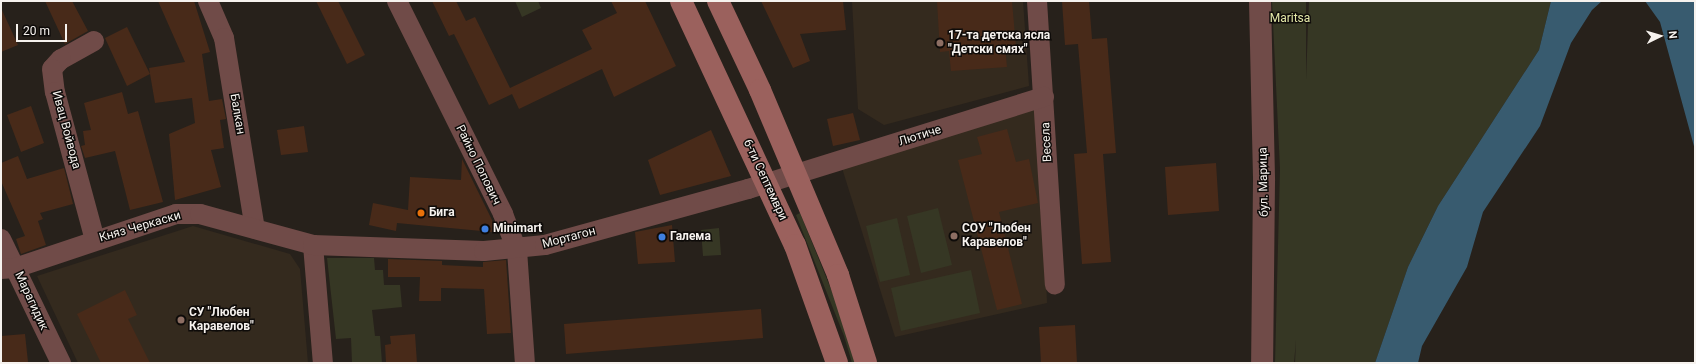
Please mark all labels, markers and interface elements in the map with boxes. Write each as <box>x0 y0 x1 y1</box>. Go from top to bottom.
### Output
park label: Maritsa <box>1270 12 1310 26</box>
scale bar <box>18 16 69 42</box>
north arrow <box>1640 16 1680 56</box>
text: 20 m <box>23 24 50 38</box>
place label: 17-та детска ясла "Детски смях" <box>948 29 1050 57</box>
text: N <box>1666 30 1679 39</box>
marker: 17-та детска ясла "Детски смях" <box>935 38 945 48</box>
street label: Ивац Войвода <box>49 89 83 171</box>
street label: Балкан <box>226 93 248 135</box>
street label: Весела <box>1039 122 1055 162</box>
street label: Райно Попович <box>452 123 504 207</box>
street label: Лютиче <box>897 123 943 149</box>
street label: 6-ти Септември <box>740 137 790 223</box>
street label: бул. Марица <box>1256 147 1272 217</box>
place label: Бига <box>429 206 455 220</box>
street label: Княз Черкаски <box>98 208 182 246</box>
marker: Бига <box>416 208 426 218</box>
place label: Minimart <box>493 222 542 236</box>
place label: СОУ "Любен Каравелов" <box>962 222 1031 250</box>
marker: Minimart <box>480 224 490 234</box>
street label: Мортагон <box>541 224 597 252</box>
place label: Галема <box>670 230 711 244</box>
marker: СОУ "Любен Каравелов" <box>949 231 959 241</box>
marker: Галема <box>657 232 667 242</box>
street label: Марагидик <box>11 269 51 333</box>
place label: СУ "Любен Каравелов" <box>189 306 254 334</box>
marker: СУ "Любен Каравелов" <box>176 315 186 325</box>

